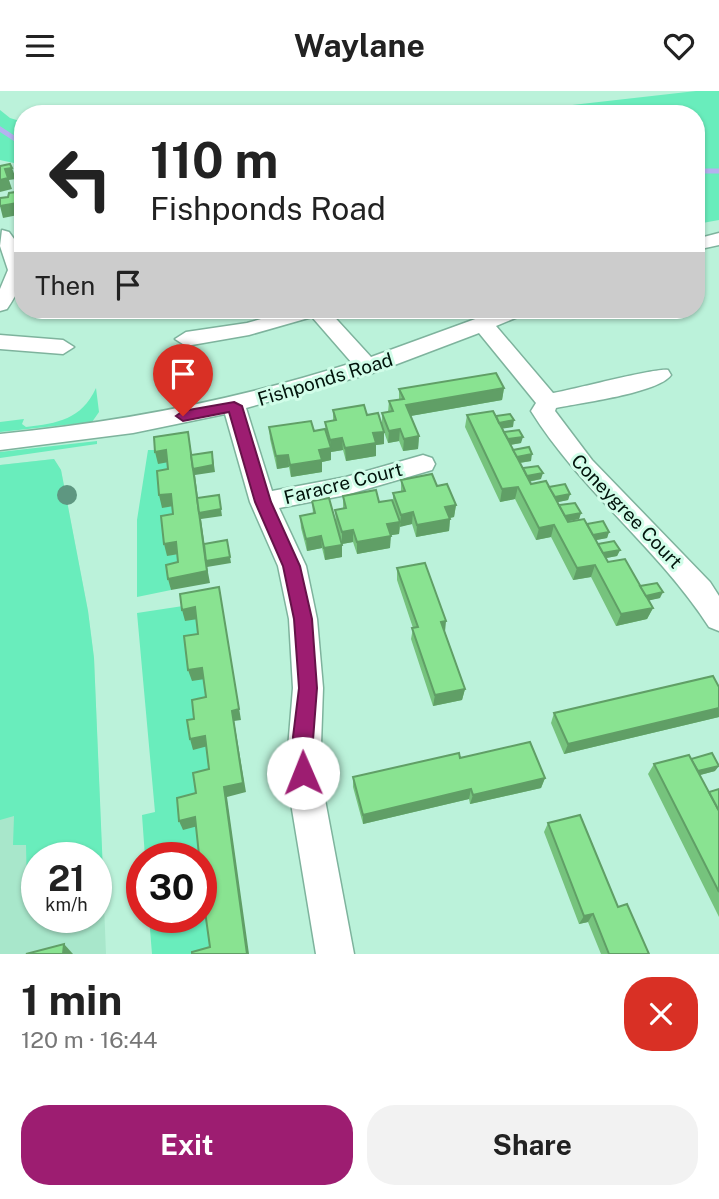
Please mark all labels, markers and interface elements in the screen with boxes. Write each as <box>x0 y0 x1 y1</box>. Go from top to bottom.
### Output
icon: menu <box>21 27 59 65</box>
text: Waylane <box>294 27 425 64</box>
icon: heart <box>660 27 698 65</box>
text: 110 m <box>150 131 278 189</box>
icon: left <box>35 133 126 224</box>
text: Fishponds Road <box>150 190 386 227</box>
icon: arrive <box>109 266 147 304</box>
text: Then <box>35 270 95 301</box>
pin <box>153 344 213 416</box>
street label: Fishponds Road <box>255 348 395 410</box>
icon: arrive <box>164 355 202 393</box>
street label: Coneygree Court <box>567 449 687 573</box>
street label: Faracre Court <box>281 458 405 508</box>
position arrow <box>266 736 340 810</box>
speed limit sign: 30 <box>126 842 217 933</box>
text: 21 <box>48 858 85 899</box>
text: km/h <box>45 894 88 915</box>
text: 1 min <box>21 975 122 1024</box>
button: close <box>624 977 698 1051</box>
text: 120 m · 16:44 <box>21 1026 158 1053</box>
button: Exit <box>21 1105 353 1185</box>
button: Share <box>367 1105 698 1185</box>

